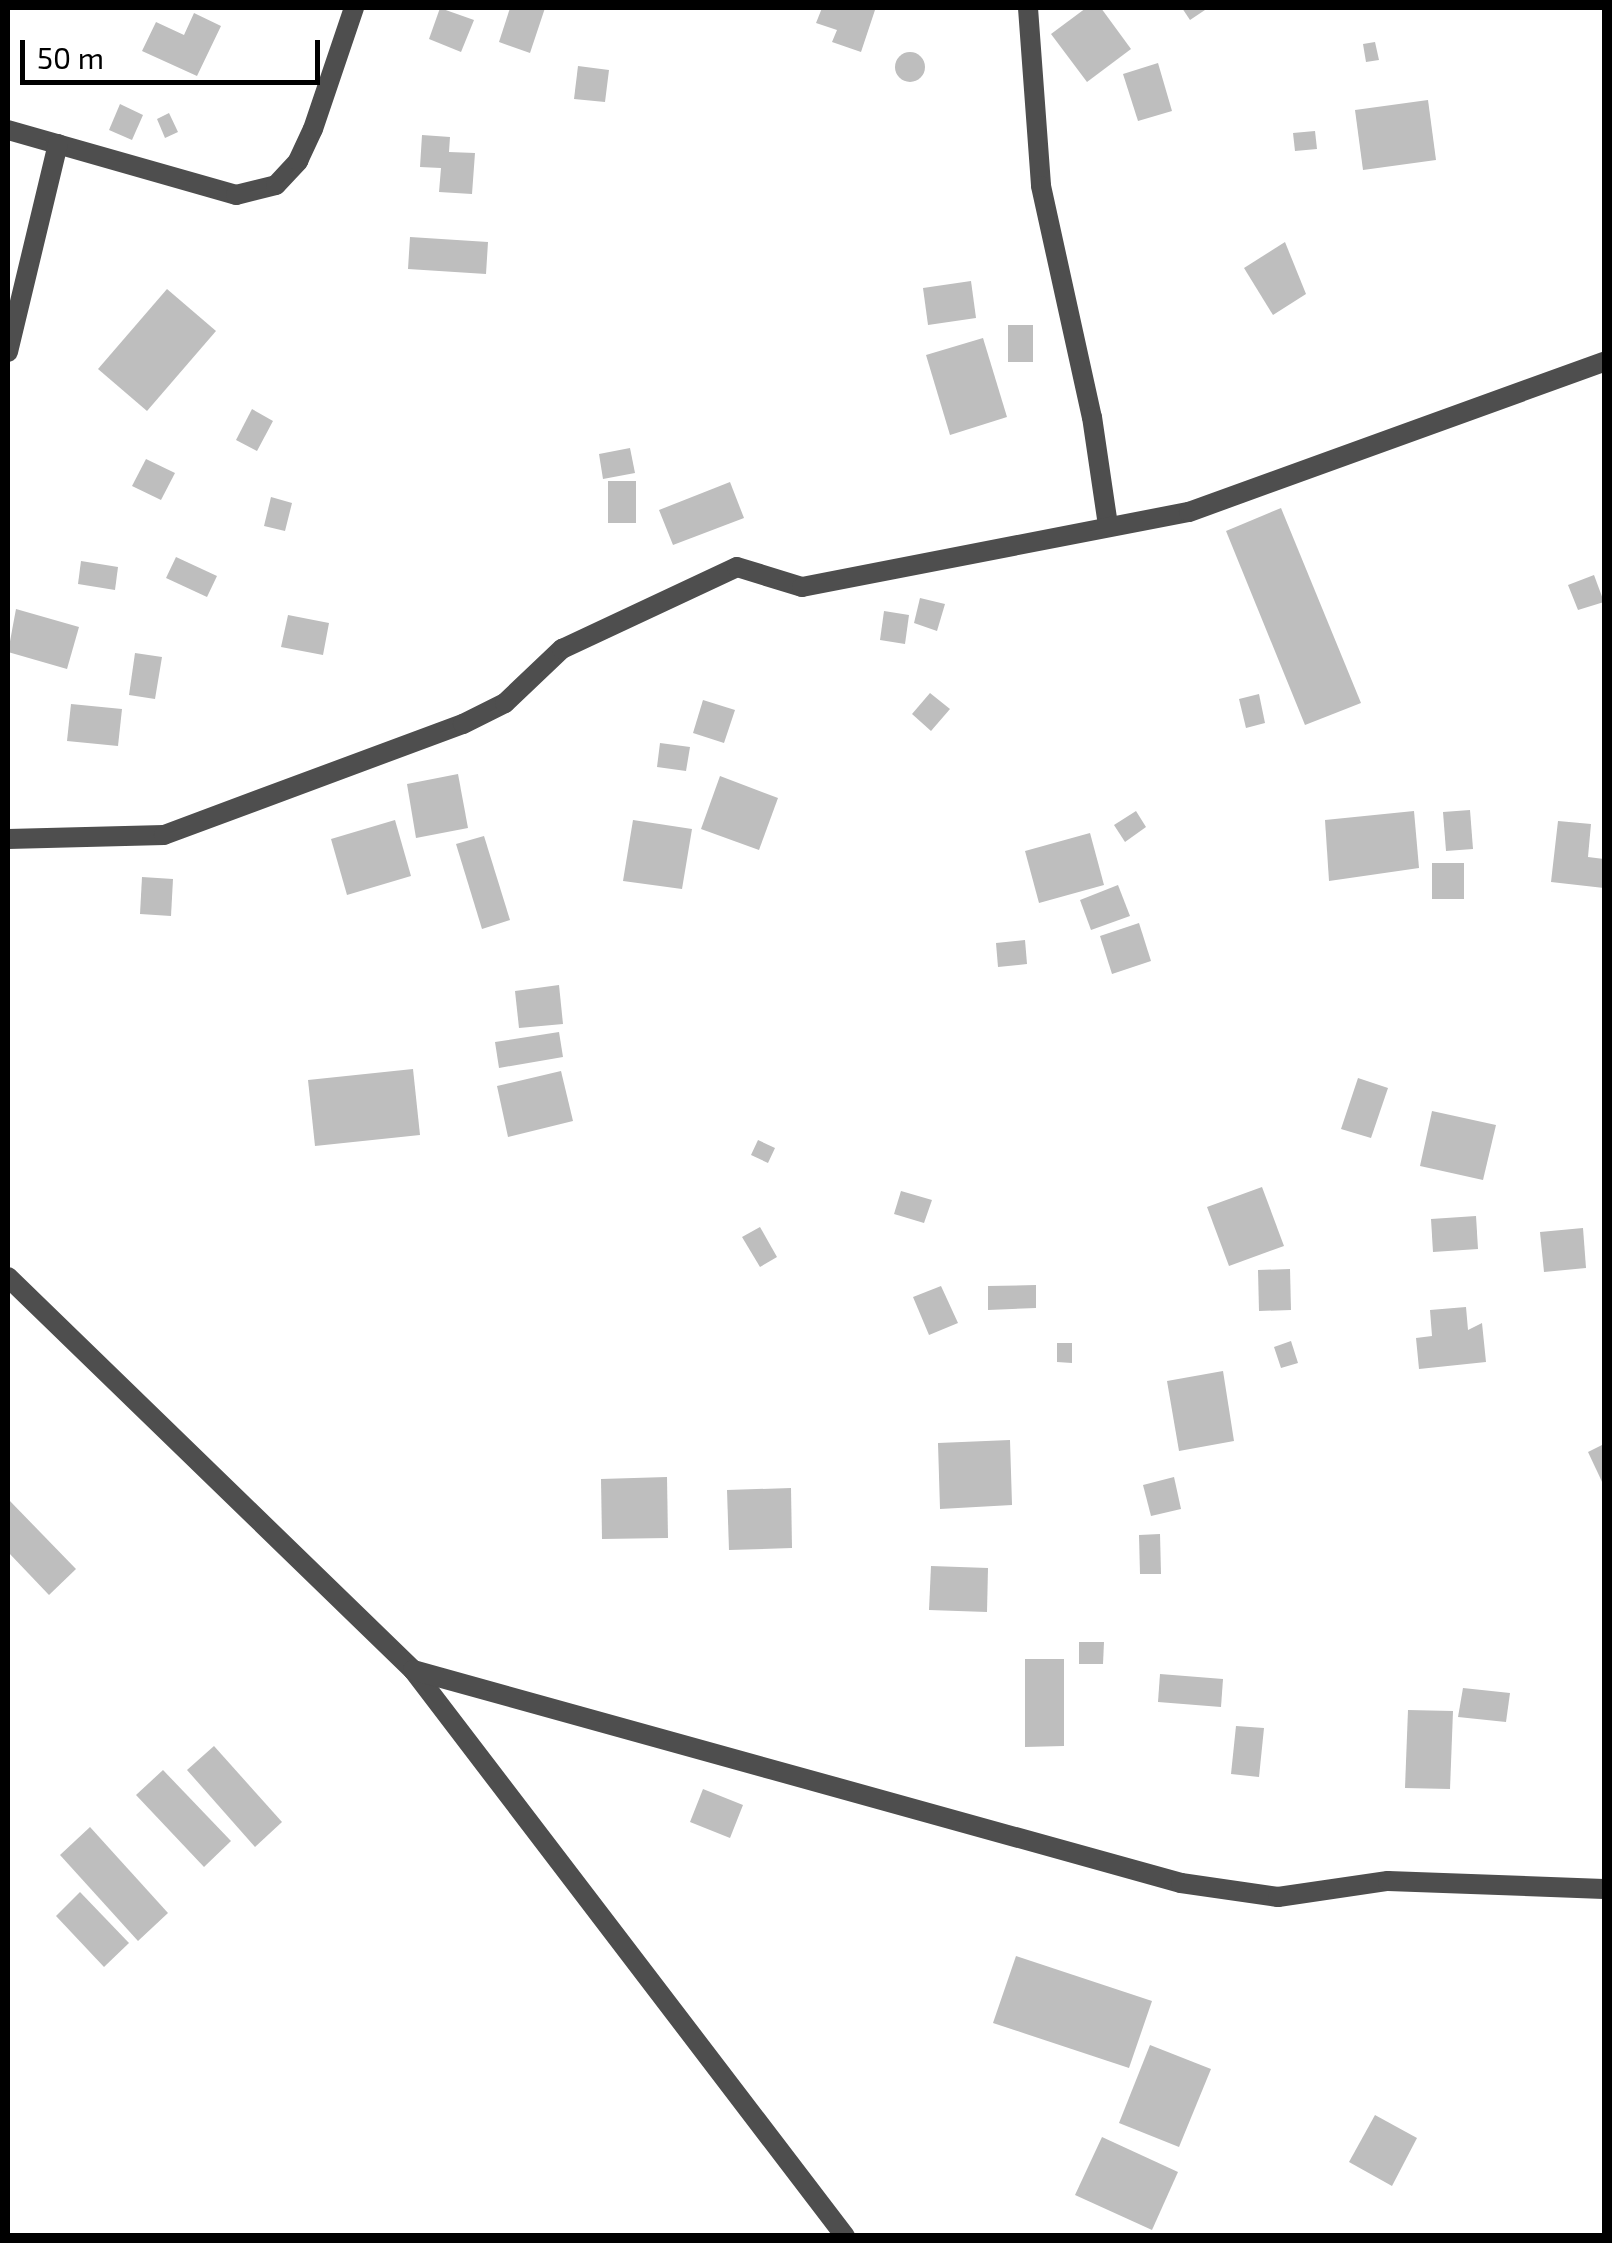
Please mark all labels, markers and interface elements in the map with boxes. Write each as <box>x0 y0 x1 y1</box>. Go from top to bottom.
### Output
scale bar <box>25 20 325 82</box>
text: 50 m <box>37 39 104 75</box>

